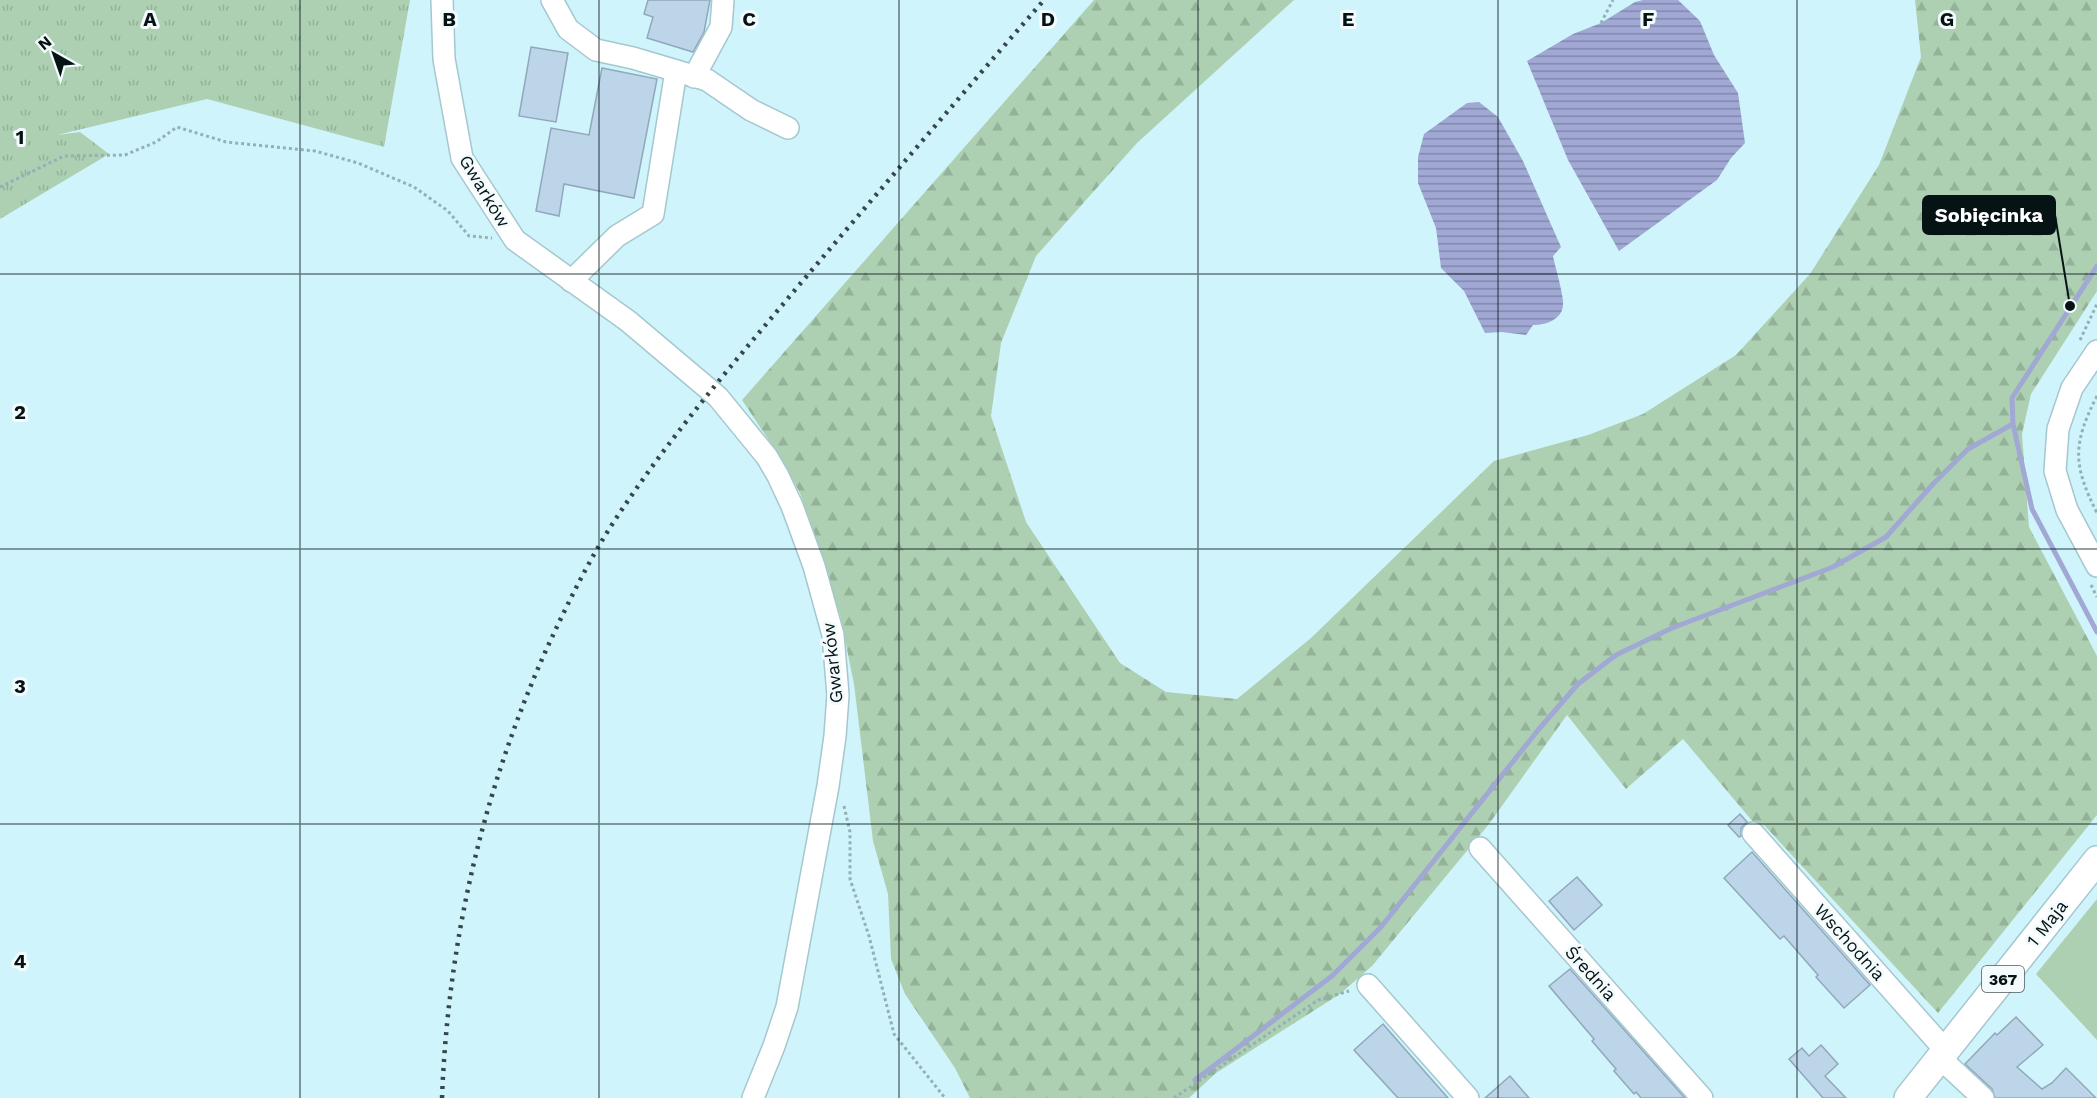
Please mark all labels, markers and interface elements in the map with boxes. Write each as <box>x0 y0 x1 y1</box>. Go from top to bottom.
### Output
text: A <box>143 7 157 31</box>
text: B <box>442 7 456 31</box>
text: C <box>742 7 756 31</box>
text: D <box>1041 7 1055 31</box>
text: E <box>1342 7 1354 31</box>
text: F <box>1642 7 1654 31</box>
text: G <box>1940 7 1954 31</box>
north arrow <box>24 24 84 84</box>
text: N <box>34 32 55 54</box>
text: 1 <box>16 125 24 149</box>
street label: Gwarków <box>455 151 515 231</box>
callout: Sobięcinka <box>1923 196 2055 234</box>
text: Sobięcinka <box>1935 203 2044 227</box>
text: 2 <box>14 400 26 424</box>
street label: Gwarków <box>817 622 847 704</box>
text: 3 <box>14 674 26 698</box>
street label: 1 Maja <box>2022 895 2072 951</box>
street label: Wschodnia <box>1810 899 1890 985</box>
street label: Średnia <box>1561 941 1621 1005</box>
text: 4 <box>14 949 27 973</box>
road number: 367 <box>1982 966 2024 992</box>

